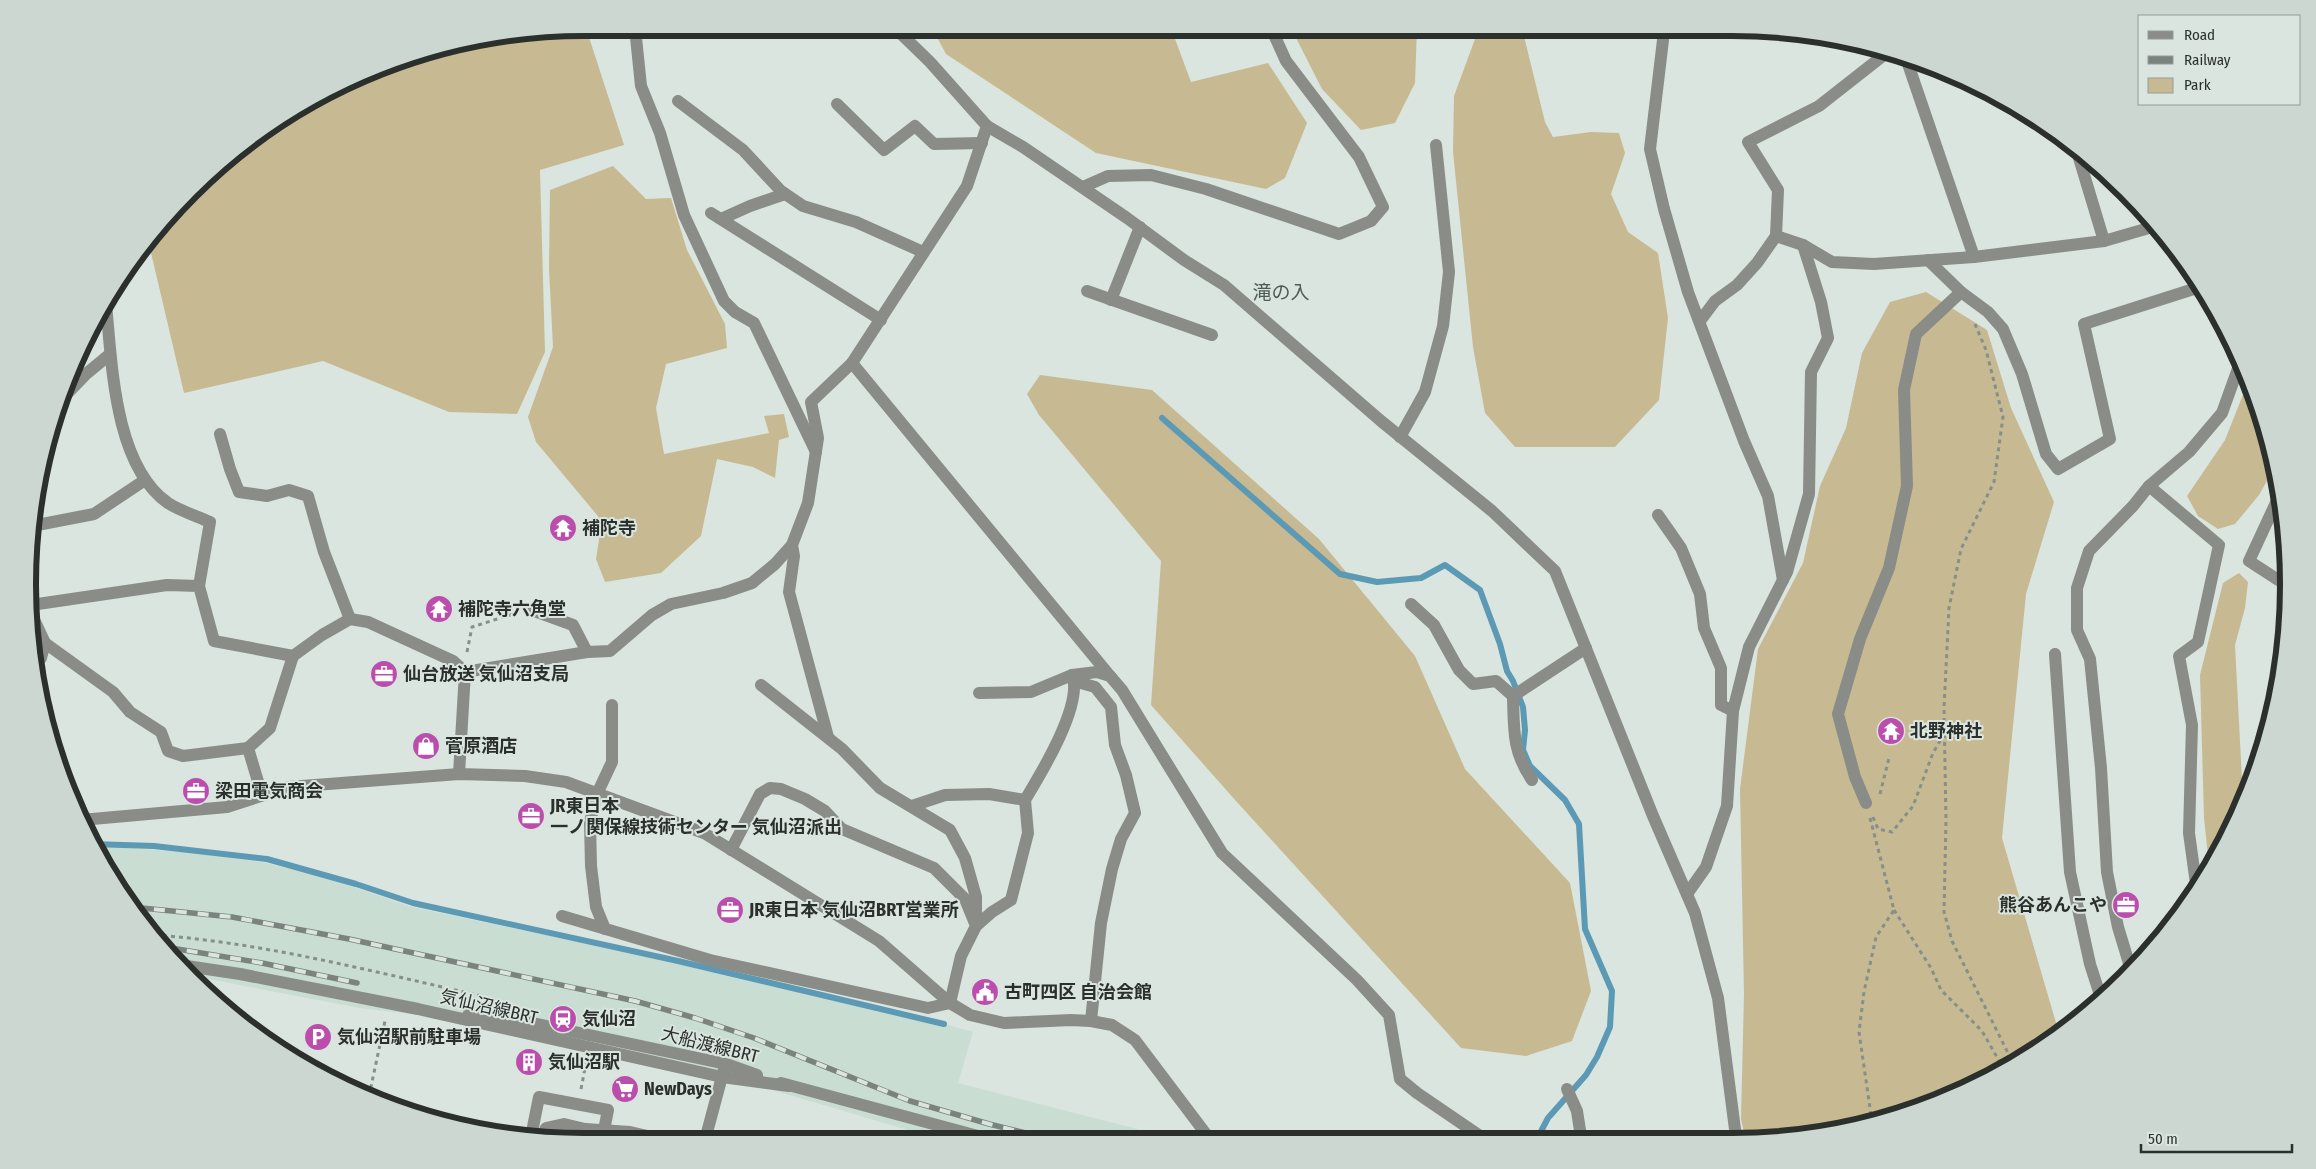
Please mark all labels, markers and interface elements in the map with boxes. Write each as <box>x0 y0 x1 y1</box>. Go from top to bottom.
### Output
legend <box>2138 15 2301 105</box>
text: Road <box>2184 26 2215 44</box>
text: Railway <box>2184 51 2231 69</box>
text: Park <box>2184 76 2211 94</box>
district label: 滝の入 <box>1252 281 1310 304</box>
temple icon: 補陀寺 <box>548 513 578 543</box>
place label: 補陀寺 <box>582 517 636 539</box>
temple icon: 補陀寺六角堂 <box>424 594 454 624</box>
place label: 補陀寺六角堂 <box>458 598 566 620</box>
office icon: 仙台放送 気仙沼支局 <box>369 659 399 689</box>
place label: 仙台放送 気仙沼支局 <box>403 663 569 685</box>
temple icon: 北野神社 <box>1876 716 1906 746</box>
place label: 北野神社 <box>1910 720 1982 742</box>
shop icon: 菅原酒店 <box>411 731 441 761</box>
place label: 菅原酒店 <box>445 735 517 757</box>
office icon: 梁田電気商会 <box>181 776 211 806</box>
place label: 梁田電気商会 <box>215 780 323 802</box>
place label: JR東日本 一ノ関保線技術センター 気仙沼派出 <box>549 795 842 838</box>
office icon: JR東日本 一ノ関保線技術センター 気仙沼派出 <box>516 801 546 831</box>
office icon: 熊谷あんこや <box>2111 890 2141 920</box>
place label: 熊谷あんこや <box>1999 894 2107 916</box>
office icon: JR東日本 気仙沼BRT営業所 <box>715 895 745 925</box>
place label: JR東日本 気仙沼BRT営業所 <box>748 899 959 921</box>
public building icon: 古町四区 自治会館 <box>970 977 1000 1007</box>
place label: 古町四区 自治会館 <box>1004 981 1152 1003</box>
street label: 気仙沼線BRT <box>438 985 541 1029</box>
station icon: 気仙沼 <box>548 1004 578 1034</box>
place label: 気仙沼 <box>582 1008 636 1030</box>
parking icon: 気仙沼駅前駐車場 <box>303 1022 333 1052</box>
street label: 大船渡線BRT <box>659 1022 762 1068</box>
place label: 気仙沼駅前駐車場 <box>337 1026 481 1048</box>
building icon: 気仙沼駅 <box>514 1047 544 1077</box>
place label: 気仙沼駅 <box>548 1051 620 1073</box>
supermarket icon: NewDays <box>610 1074 640 1104</box>
place label: NewDays <box>644 1078 712 1100</box>
scale bar <box>2141 1122 2292 1154</box>
text: 50 m <box>2148 1130 2178 1148</box>

